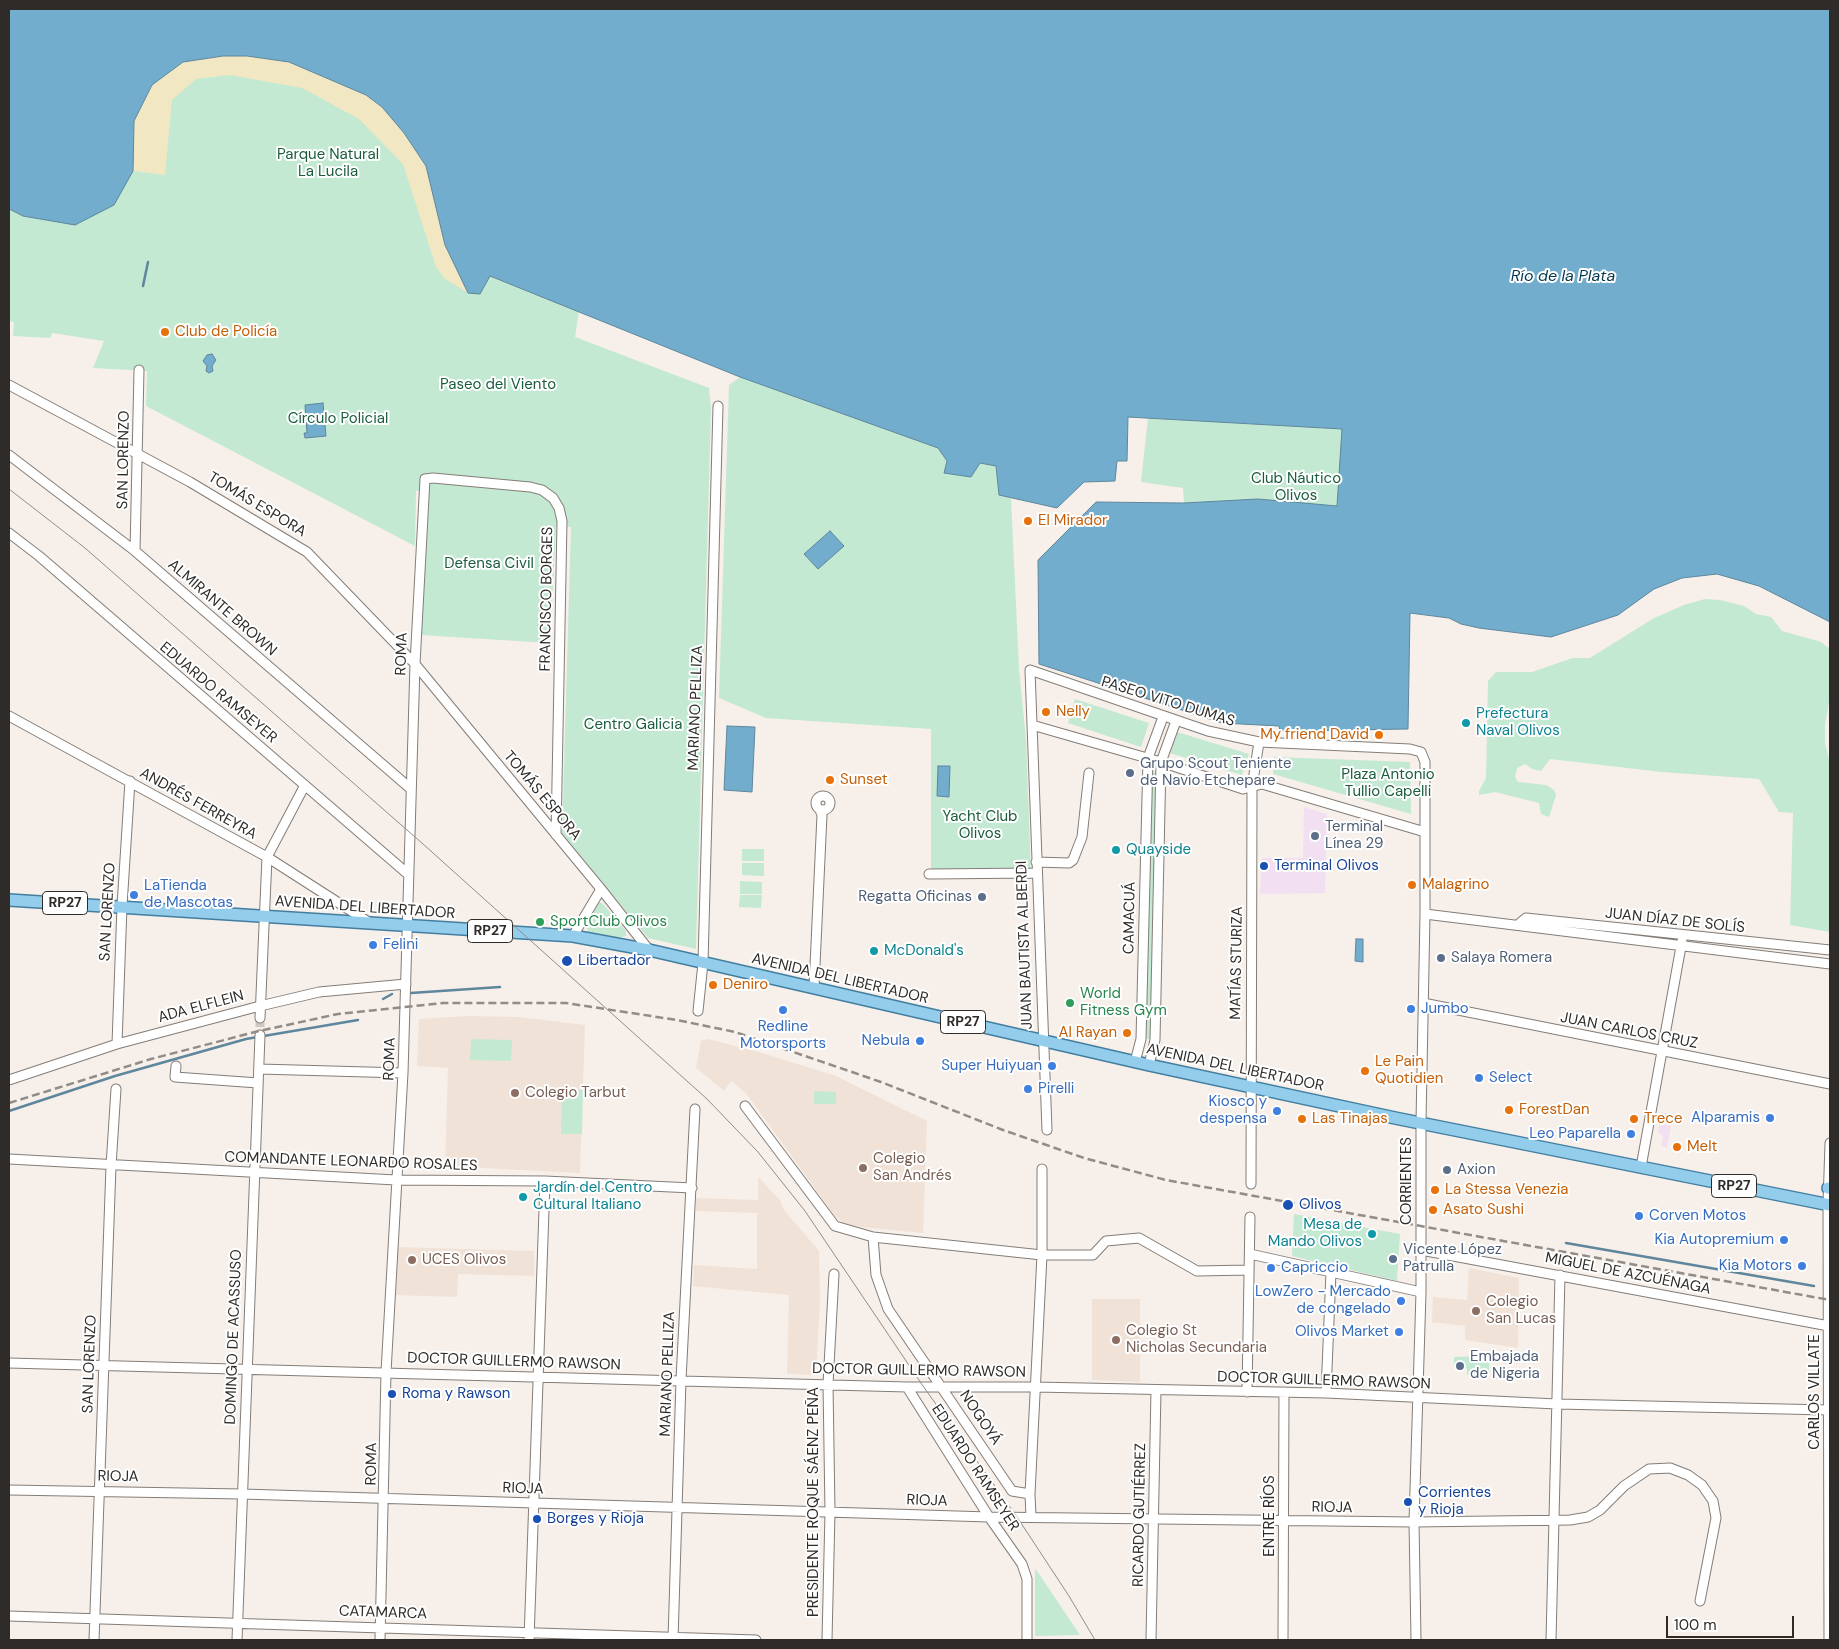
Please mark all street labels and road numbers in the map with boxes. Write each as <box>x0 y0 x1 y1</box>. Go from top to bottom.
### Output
street label: SAN LORENZO <box>114 410 134 510</box>
street label: TOMÁS ESPORA <box>205 469 309 541</box>
street label: FRANCISCO BORGES <box>537 527 557 671</box>
street label: ALMIRANTE BROWN <box>164 556 280 660</box>
street label: ROMA <box>392 632 412 676</box>
street label: EDUARDO RAMSEYER <box>156 639 280 747</box>
street label: MARIANO PELLIZA <box>685 645 707 771</box>
street label: PASEO VITO DUMAS <box>1099 673 1237 731</box>
street label: TOMÁS ESPORA <box>499 748 585 844</box>
street label: ANDRÉS FERREYRA <box>136 764 260 844</box>
street label: JUAN BAUTISTA ALBERDI <box>1013 860 1037 1030</box>
street label: SAN LORENZO <box>96 862 120 962</box>
street label: CAMACUÁ <box>1120 882 1140 954</box>
road number: RP27 <box>42 891 88 914</box>
street label: AVENIDA DEL LIBERTADOR <box>274 893 456 923</box>
street label: JUAN DÍAZ DE SOLÍS <box>1604 905 1746 937</box>
street label: MATÍAS STURIZA <box>1227 906 1247 1020</box>
road number: RP27 <box>468 919 512 942</box>
street label: AVENIDA DEL LIBERTADOR <box>750 950 930 1008</box>
street label: ADA ELFLEIN <box>156 987 246 1027</box>
street label: JUAN CARLOS CRUZ <box>1559 1009 1699 1053</box>
road number: RP27 <box>940 1010 986 1034</box>
street label: ROMA <box>380 1037 400 1081</box>
street label: AVENIDA DEL LIBERTADOR <box>1145 1040 1325 1096</box>
street label: CORRIENTES <box>1398 1137 1416 1225</box>
street label: COMANDANTE LEONARDO ROSALES <box>224 1149 478 1175</box>
road number: RP27 <box>1712 1174 1756 1198</box>
street label: DOMINGO DE ACASSUSO <box>222 1249 246 1425</box>
street label: MIGUEL DE AZCUÉNAGA <box>1544 1249 1712 1299</box>
street label: MARIANO PELLIZA <box>657 1311 679 1437</box>
street label: SAN LORENZO <box>79 1314 101 1414</box>
street label: CARLOS VILLATE <box>1806 1334 1824 1450</box>
street label: DOCTOR GUILLERMO RAWSON <box>407 1349 621 1375</box>
street label: DOCTOR GUILLERMO RAWSON <box>812 1360 1026 1382</box>
street label: DOCTOR GUILLERMO RAWSON <box>1217 1368 1431 1394</box>
street label: PRESIDENTE ROQUE SÁENZ PEÑA <box>805 1387 823 1617</box>
street label: NOGOYÁ <box>955 1387 1005 1449</box>
street label: EDUARDO RAMSEYER <box>927 1401 1023 1535</box>
street label: ROMA <box>363 1442 381 1486</box>
street label: RICARDO GUTIÉRREZ <box>1130 1443 1150 1587</box>
street label: RIOJA <box>97 1468 139 1486</box>
street label: ENTRE RÍOS <box>1261 1475 1279 1557</box>
street label: RIOJA <box>502 1479 544 1499</box>
street label: RIOJA <box>906 1491 948 1511</box>
street label: RIOJA <box>1311 1499 1353 1517</box>
street label: CATAMARCA <box>339 1602 427 1624</box>

